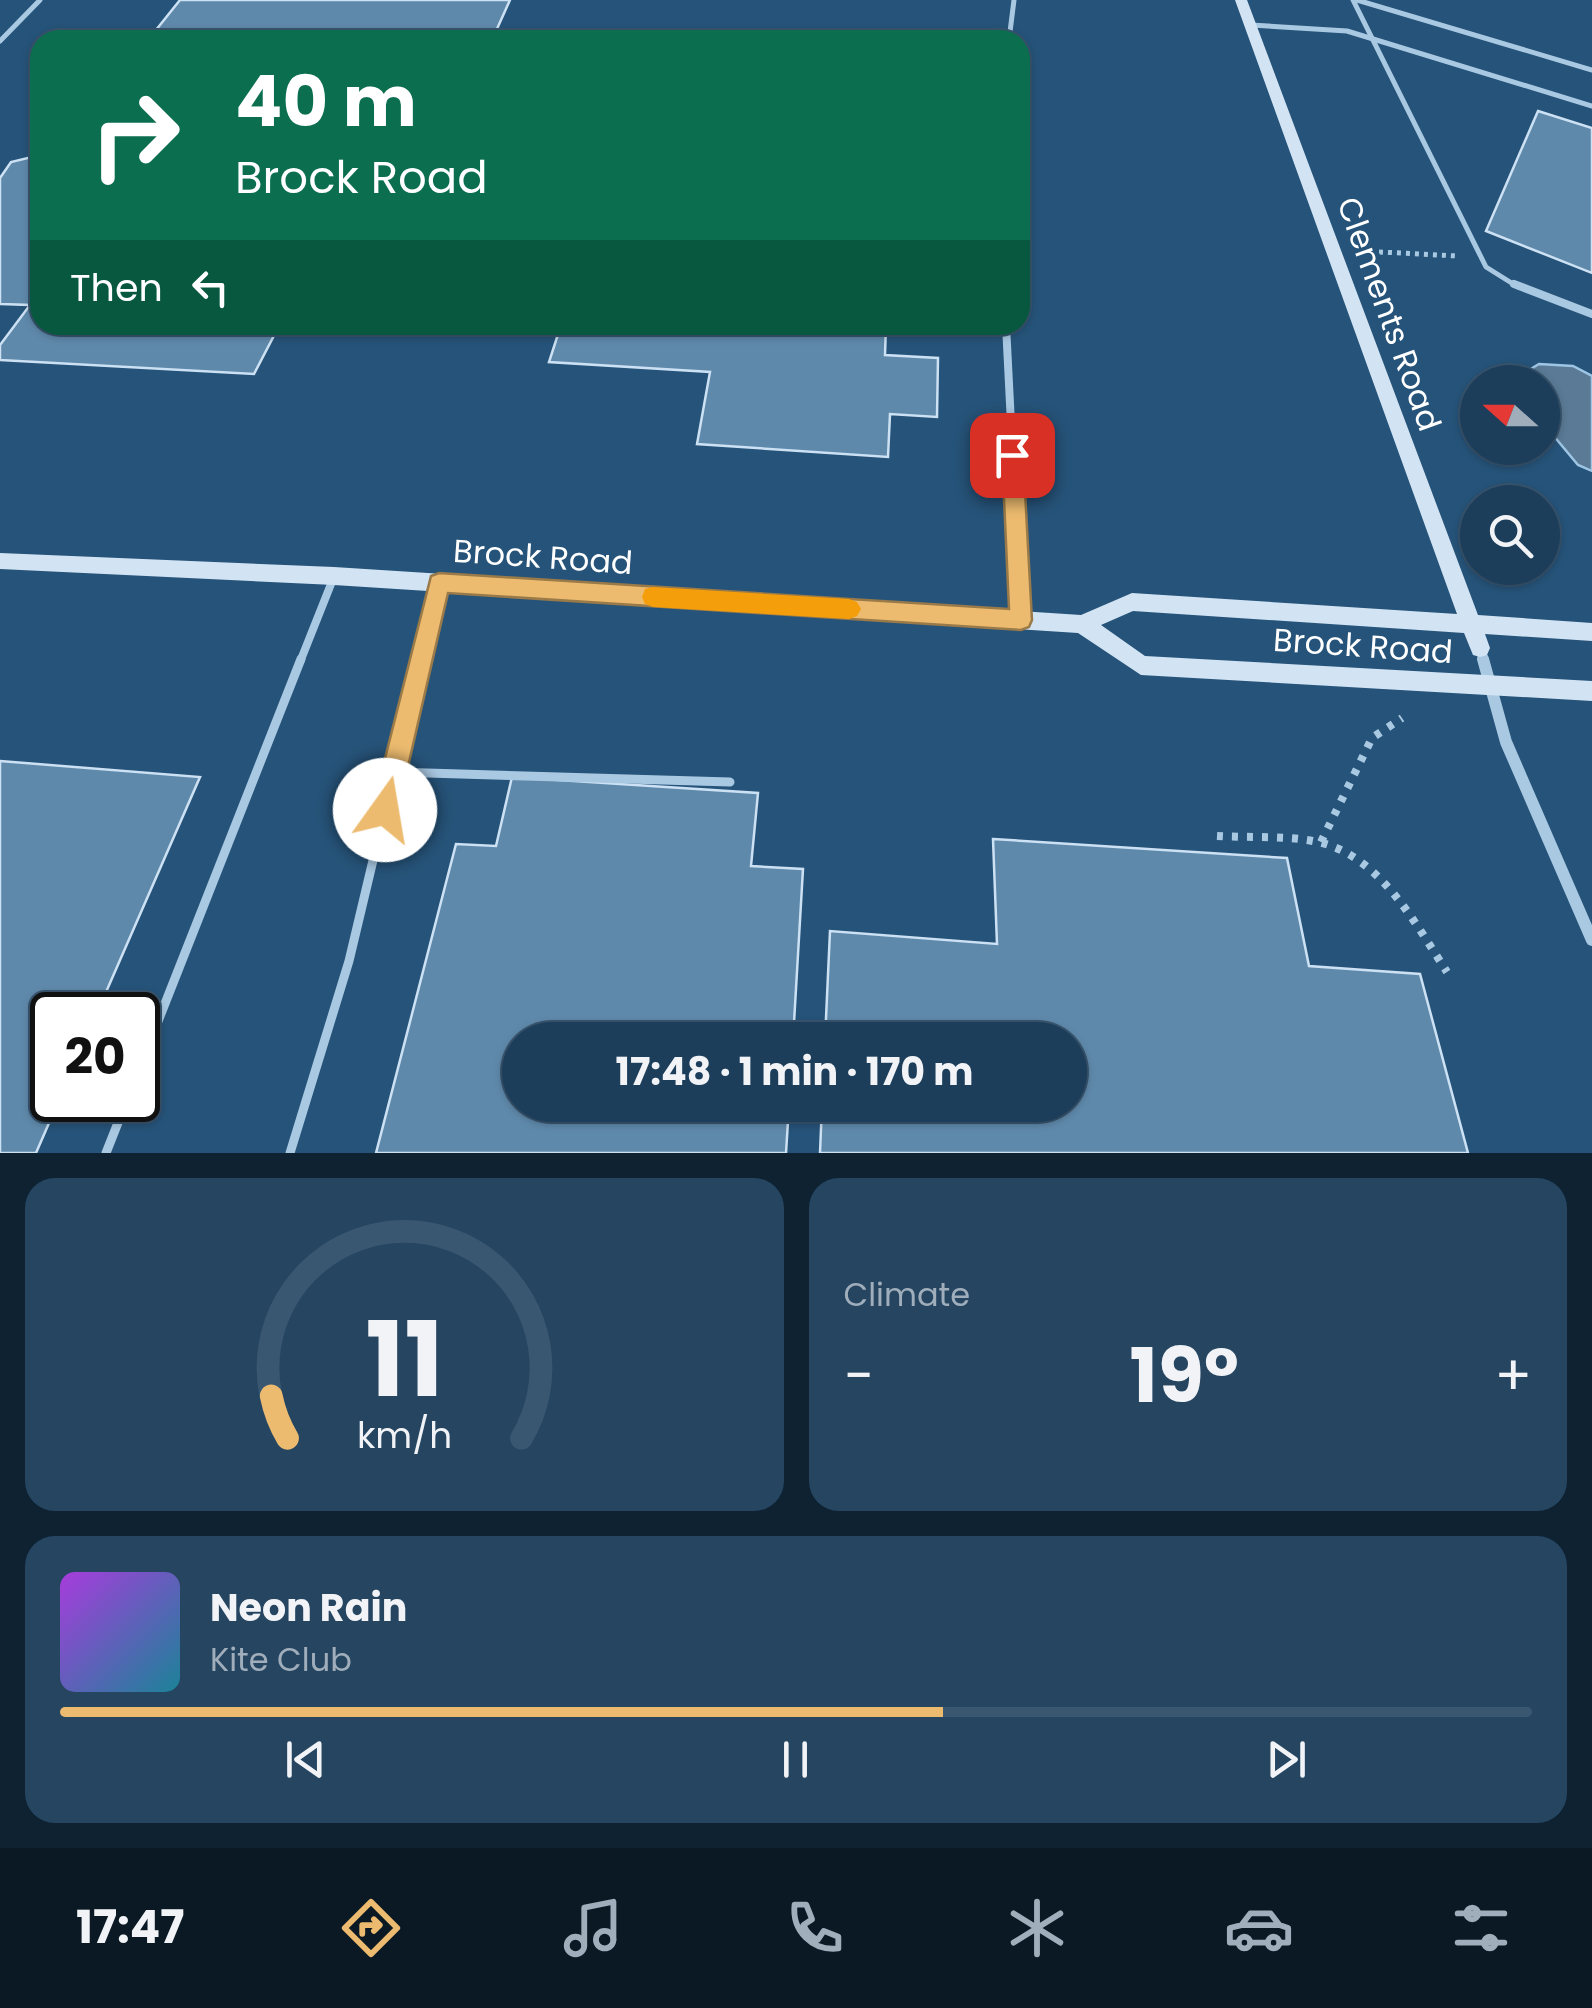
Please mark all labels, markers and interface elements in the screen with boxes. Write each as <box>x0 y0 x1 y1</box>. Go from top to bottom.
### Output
text: 40 m <box>235 52 417 151</box>
icon: right <box>70 70 200 200</box>
text: Brock Road <box>235 146 488 209</box>
street label: Clements Road <box>1326 191 1453 437</box>
icon: left <box>183 260 238 315</box>
text: Then <box>70 261 163 314</box>
north arrow <box>1460 365 1560 465</box>
map controls <box>1460 365 1560 585</box>
pin <box>970 413 1055 498</box>
icon: arrive <box>985 428 1040 483</box>
button: search <box>1460 485 1560 585</box>
street label: Brock Road <box>452 528 634 585</box>
street label: Brock Road <box>1272 617 1454 674</box>
position arrow <box>333 758 437 862</box>
speed limit sign: 20 <box>30 992 160 1122</box>
text: 17:48 · 1 min · 170 m <box>616 1045 973 1098</box>
text: Climate <box>844 1272 970 1317</box>
text: 11 <box>365 1287 443 1432</box>
text: 19° <box>1130 1323 1239 1428</box>
text: − <box>844 1337 874 1414</box>
text: + <box>1494 1337 1532 1414</box>
text: km/h <box>357 1410 452 1461</box>
text: Neon Rain <box>210 1581 407 1634</box>
text: Kite Club <box>210 1637 352 1682</box>
icon: previous <box>278 1732 333 1787</box>
icon: pause <box>768 1732 823 1787</box>
icon: next <box>1259 1732 1314 1787</box>
icon: directions <box>336 1893 406 1963</box>
icon: music <box>558 1893 628 1963</box>
icon: phone <box>780 1893 850 1963</box>
icon: climate <box>1002 1893 1072 1963</box>
icon: car <box>1224 1893 1294 1963</box>
icon: filters <box>1446 1893 1516 1963</box>
text: 17:47 <box>76 1896 184 1959</box>

